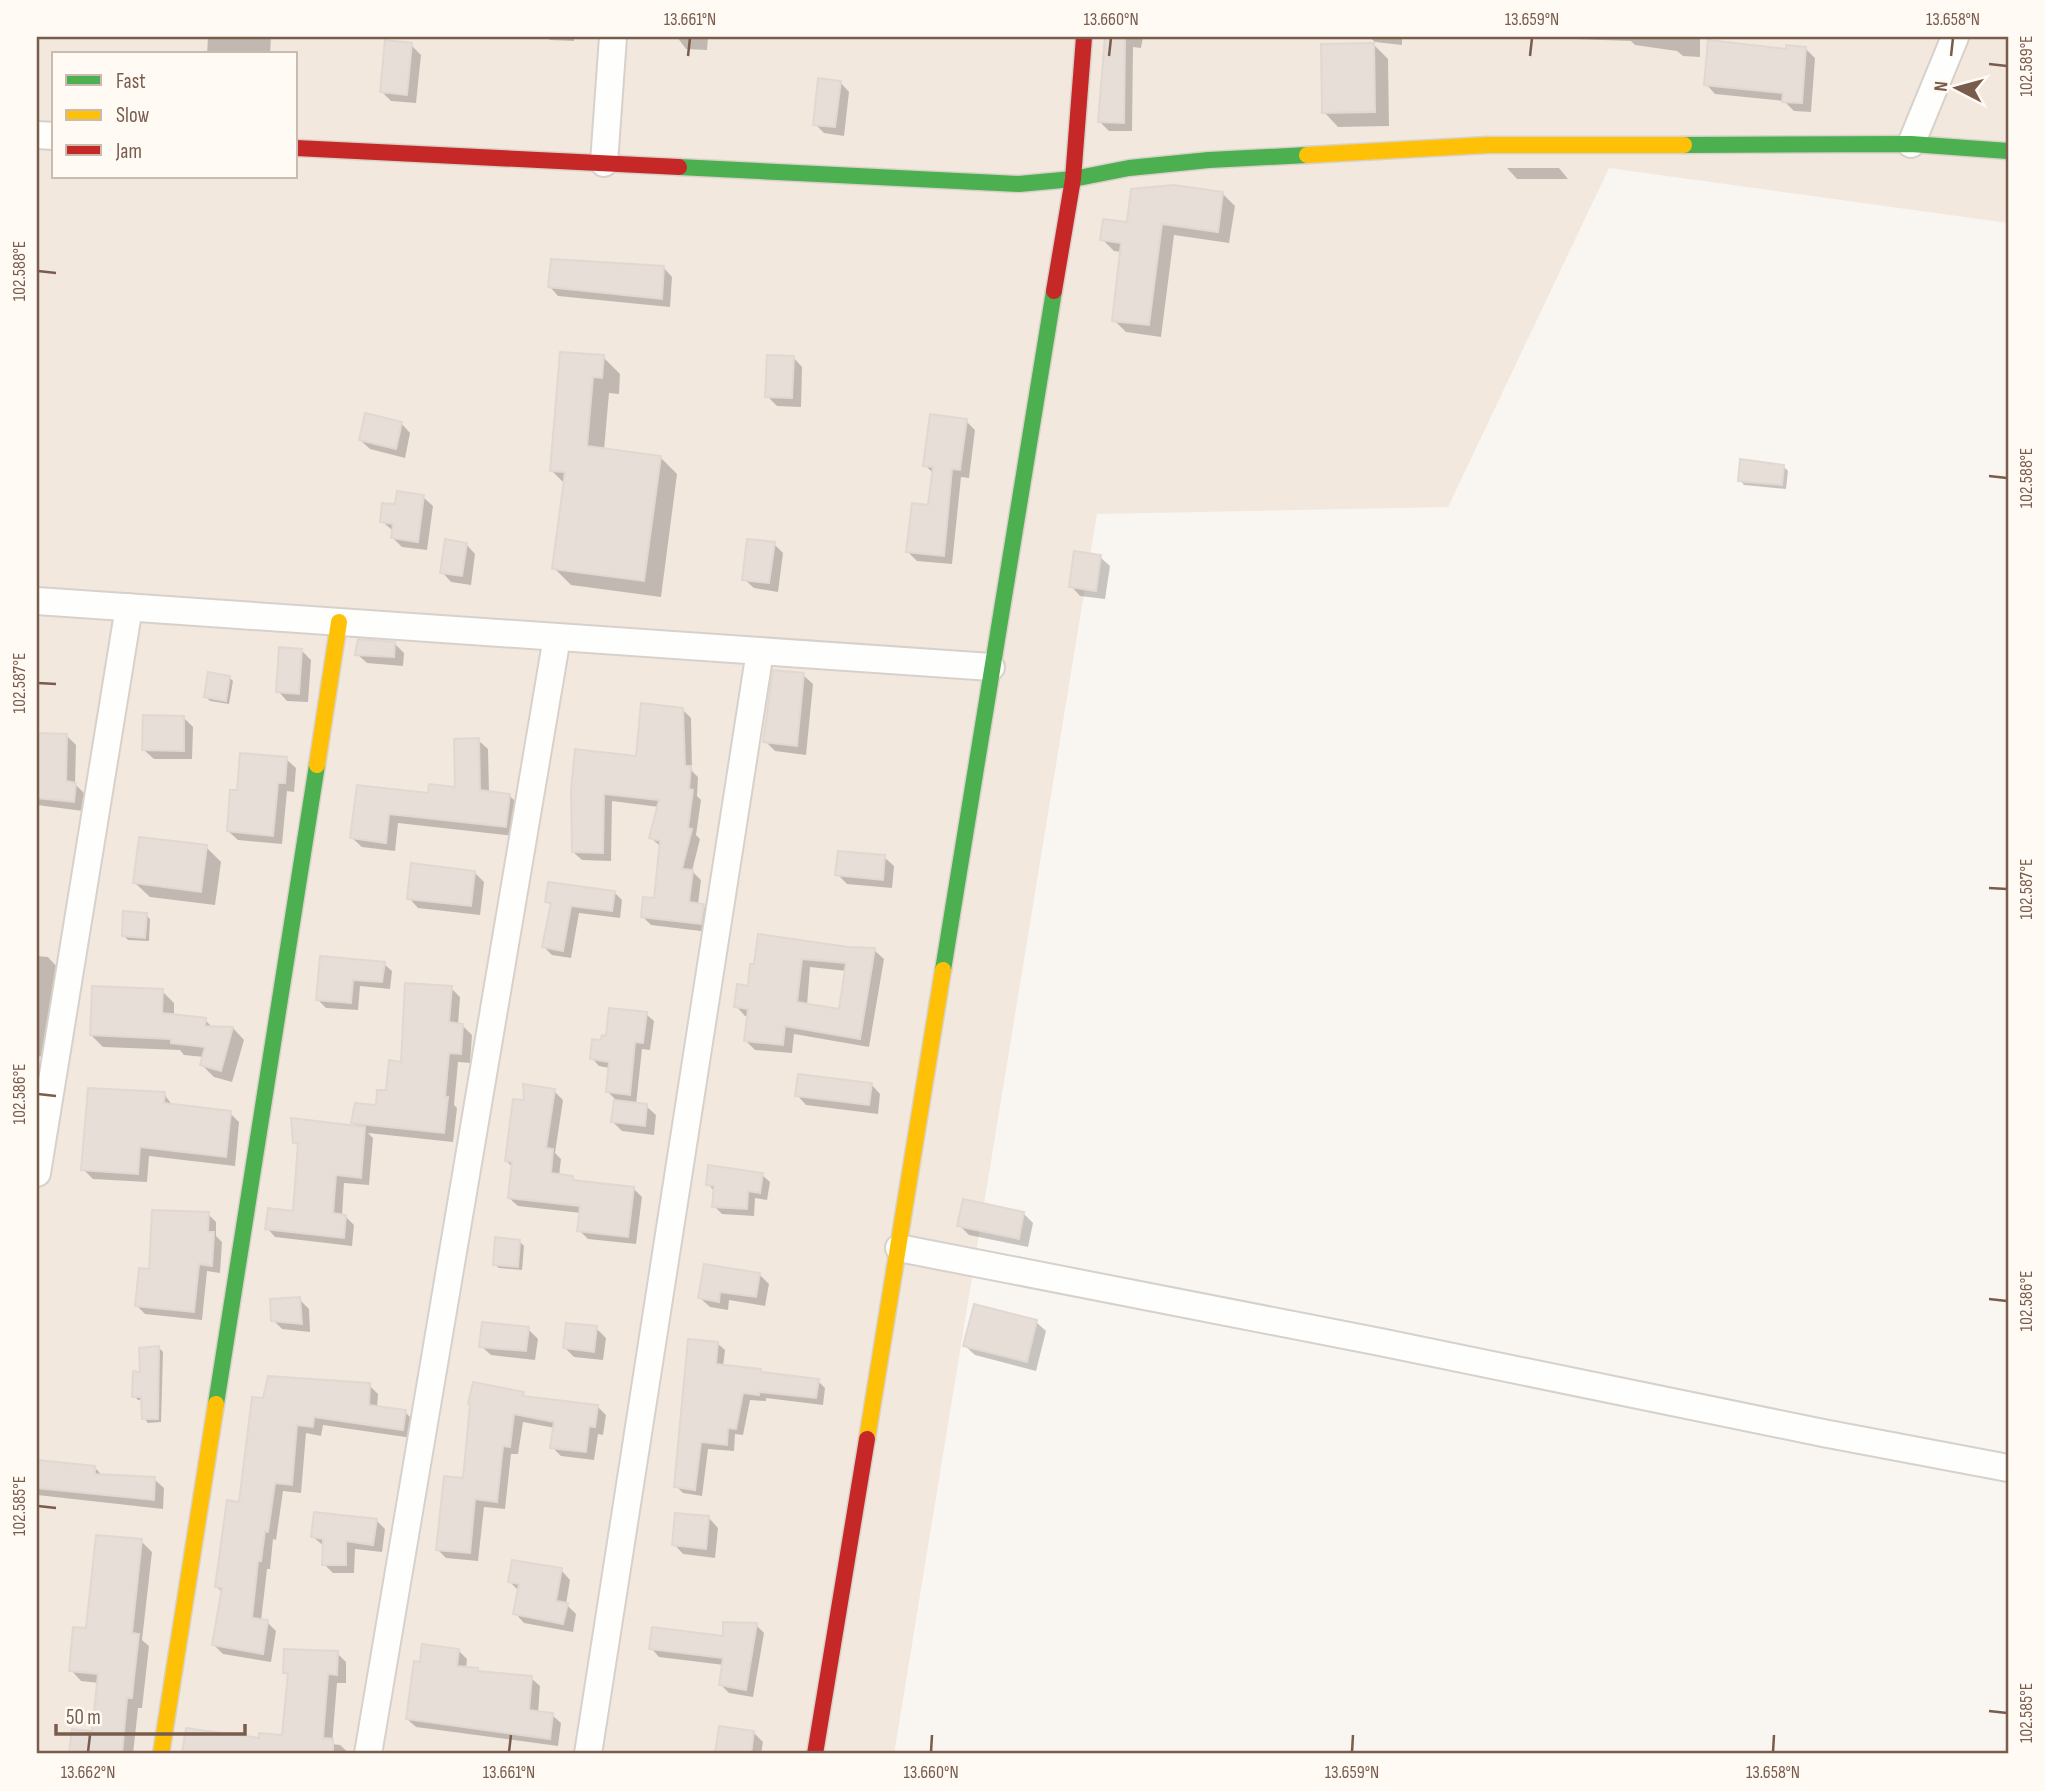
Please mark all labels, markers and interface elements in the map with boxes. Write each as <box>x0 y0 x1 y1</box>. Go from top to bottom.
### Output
text: 13.661°N <box>664 9 716 30</box>
text: 13.660°N <box>1083 9 1139 30</box>
text: 13.659°N <box>1505 9 1559 30</box>
text: 13.658°N <box>1926 9 1980 30</box>
text: 102.589°E <box>2016 36 2037 96</box>
legend <box>52 52 298 178</box>
north arrow <box>1923 52 1993 122</box>
text: Fast <box>116 69 146 94</box>
text: N <box>1930 80 1954 93</box>
text: Slow <box>116 103 150 128</box>
text: Jam <box>115 139 142 164</box>
text: 102.588°E <box>9 241 30 301</box>
text: 102.588°E <box>2016 448 2037 508</box>
text: 102.587°E <box>9 653 30 713</box>
text: 102.587°E <box>2016 859 2037 919</box>
text: 102.586°E <box>9 1064 30 1124</box>
text: 102.586°E <box>2016 1271 2037 1331</box>
text: 102.585°E <box>9 1476 30 1536</box>
text: 102.585°E <box>2016 1683 2037 1743</box>
scale bar <box>56 1693 245 1737</box>
text: 50 m <box>66 1705 101 1730</box>
text: 13.662°N <box>61 1762 115 1783</box>
text: 13.661°N <box>483 1762 535 1783</box>
text: 13.660°N <box>903 1762 959 1783</box>
text: 13.659°N <box>1325 1762 1379 1783</box>
text: 13.658°N <box>1746 1762 1800 1783</box>

